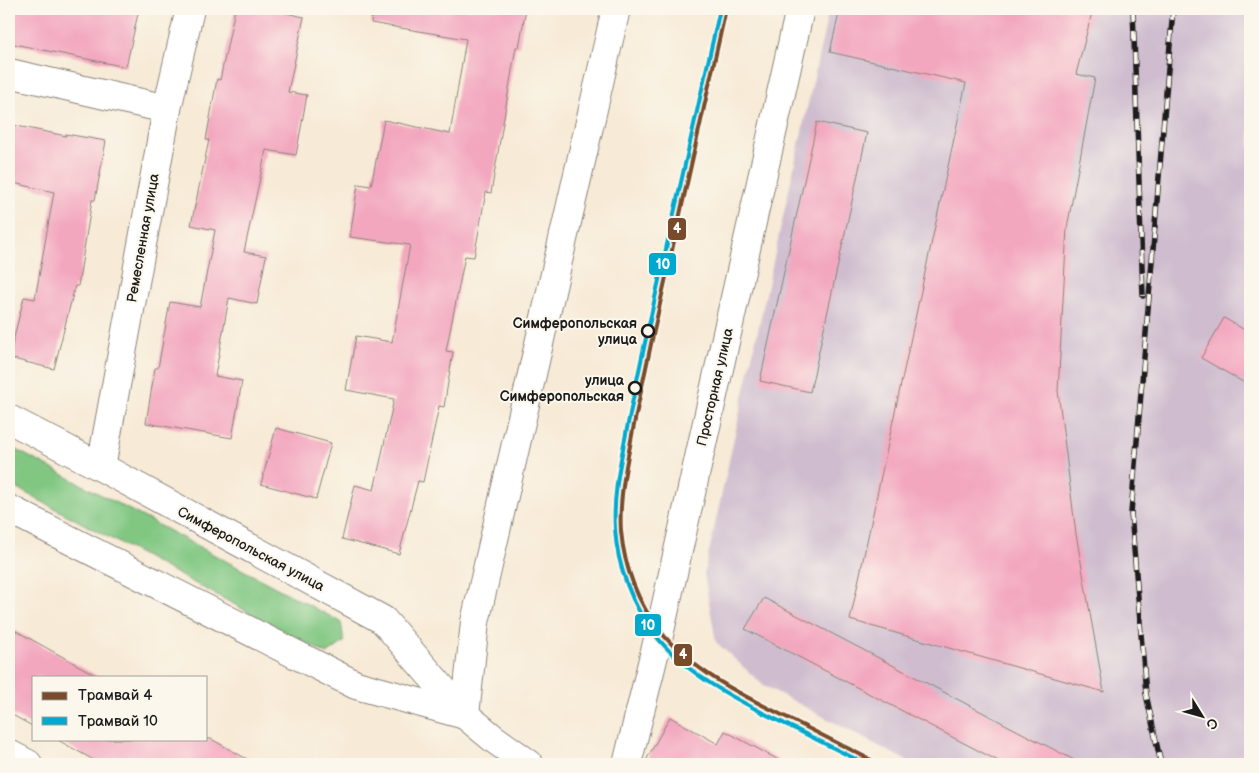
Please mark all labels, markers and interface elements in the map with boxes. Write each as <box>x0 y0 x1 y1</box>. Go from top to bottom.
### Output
street label: Ремесленная улица <box>123 171 163 304</box>
line badge: 4 <box>667 217 687 241</box>
text: 4 <box>673 220 682 237</box>
line badge: 10 <box>648 252 677 276</box>
text: 10 <box>656 256 671 273</box>
place label: Симферопольская улица <box>513 315 638 348</box>
marker: Симферопольская улица <box>641 324 655 338</box>
street label: Просторная улица <box>693 326 737 448</box>
place label: улица Симферопольская <box>500 372 625 405</box>
marker: улица Симферопольская <box>628 381 642 395</box>
street label: Симферопольская улица <box>175 503 328 595</box>
line badge: 10 <box>634 613 662 637</box>
text: 10 <box>641 617 656 634</box>
line badge: 4 <box>673 643 693 667</box>
text: 4 <box>679 646 688 663</box>
legend <box>32 676 208 740</box>
text: Трамвай 4 <box>78 686 152 705</box>
north arrow <box>1176 690 1226 740</box>
text: Трамвай 10 <box>78 712 158 731</box>
text: С <box>1202 715 1222 733</box>

